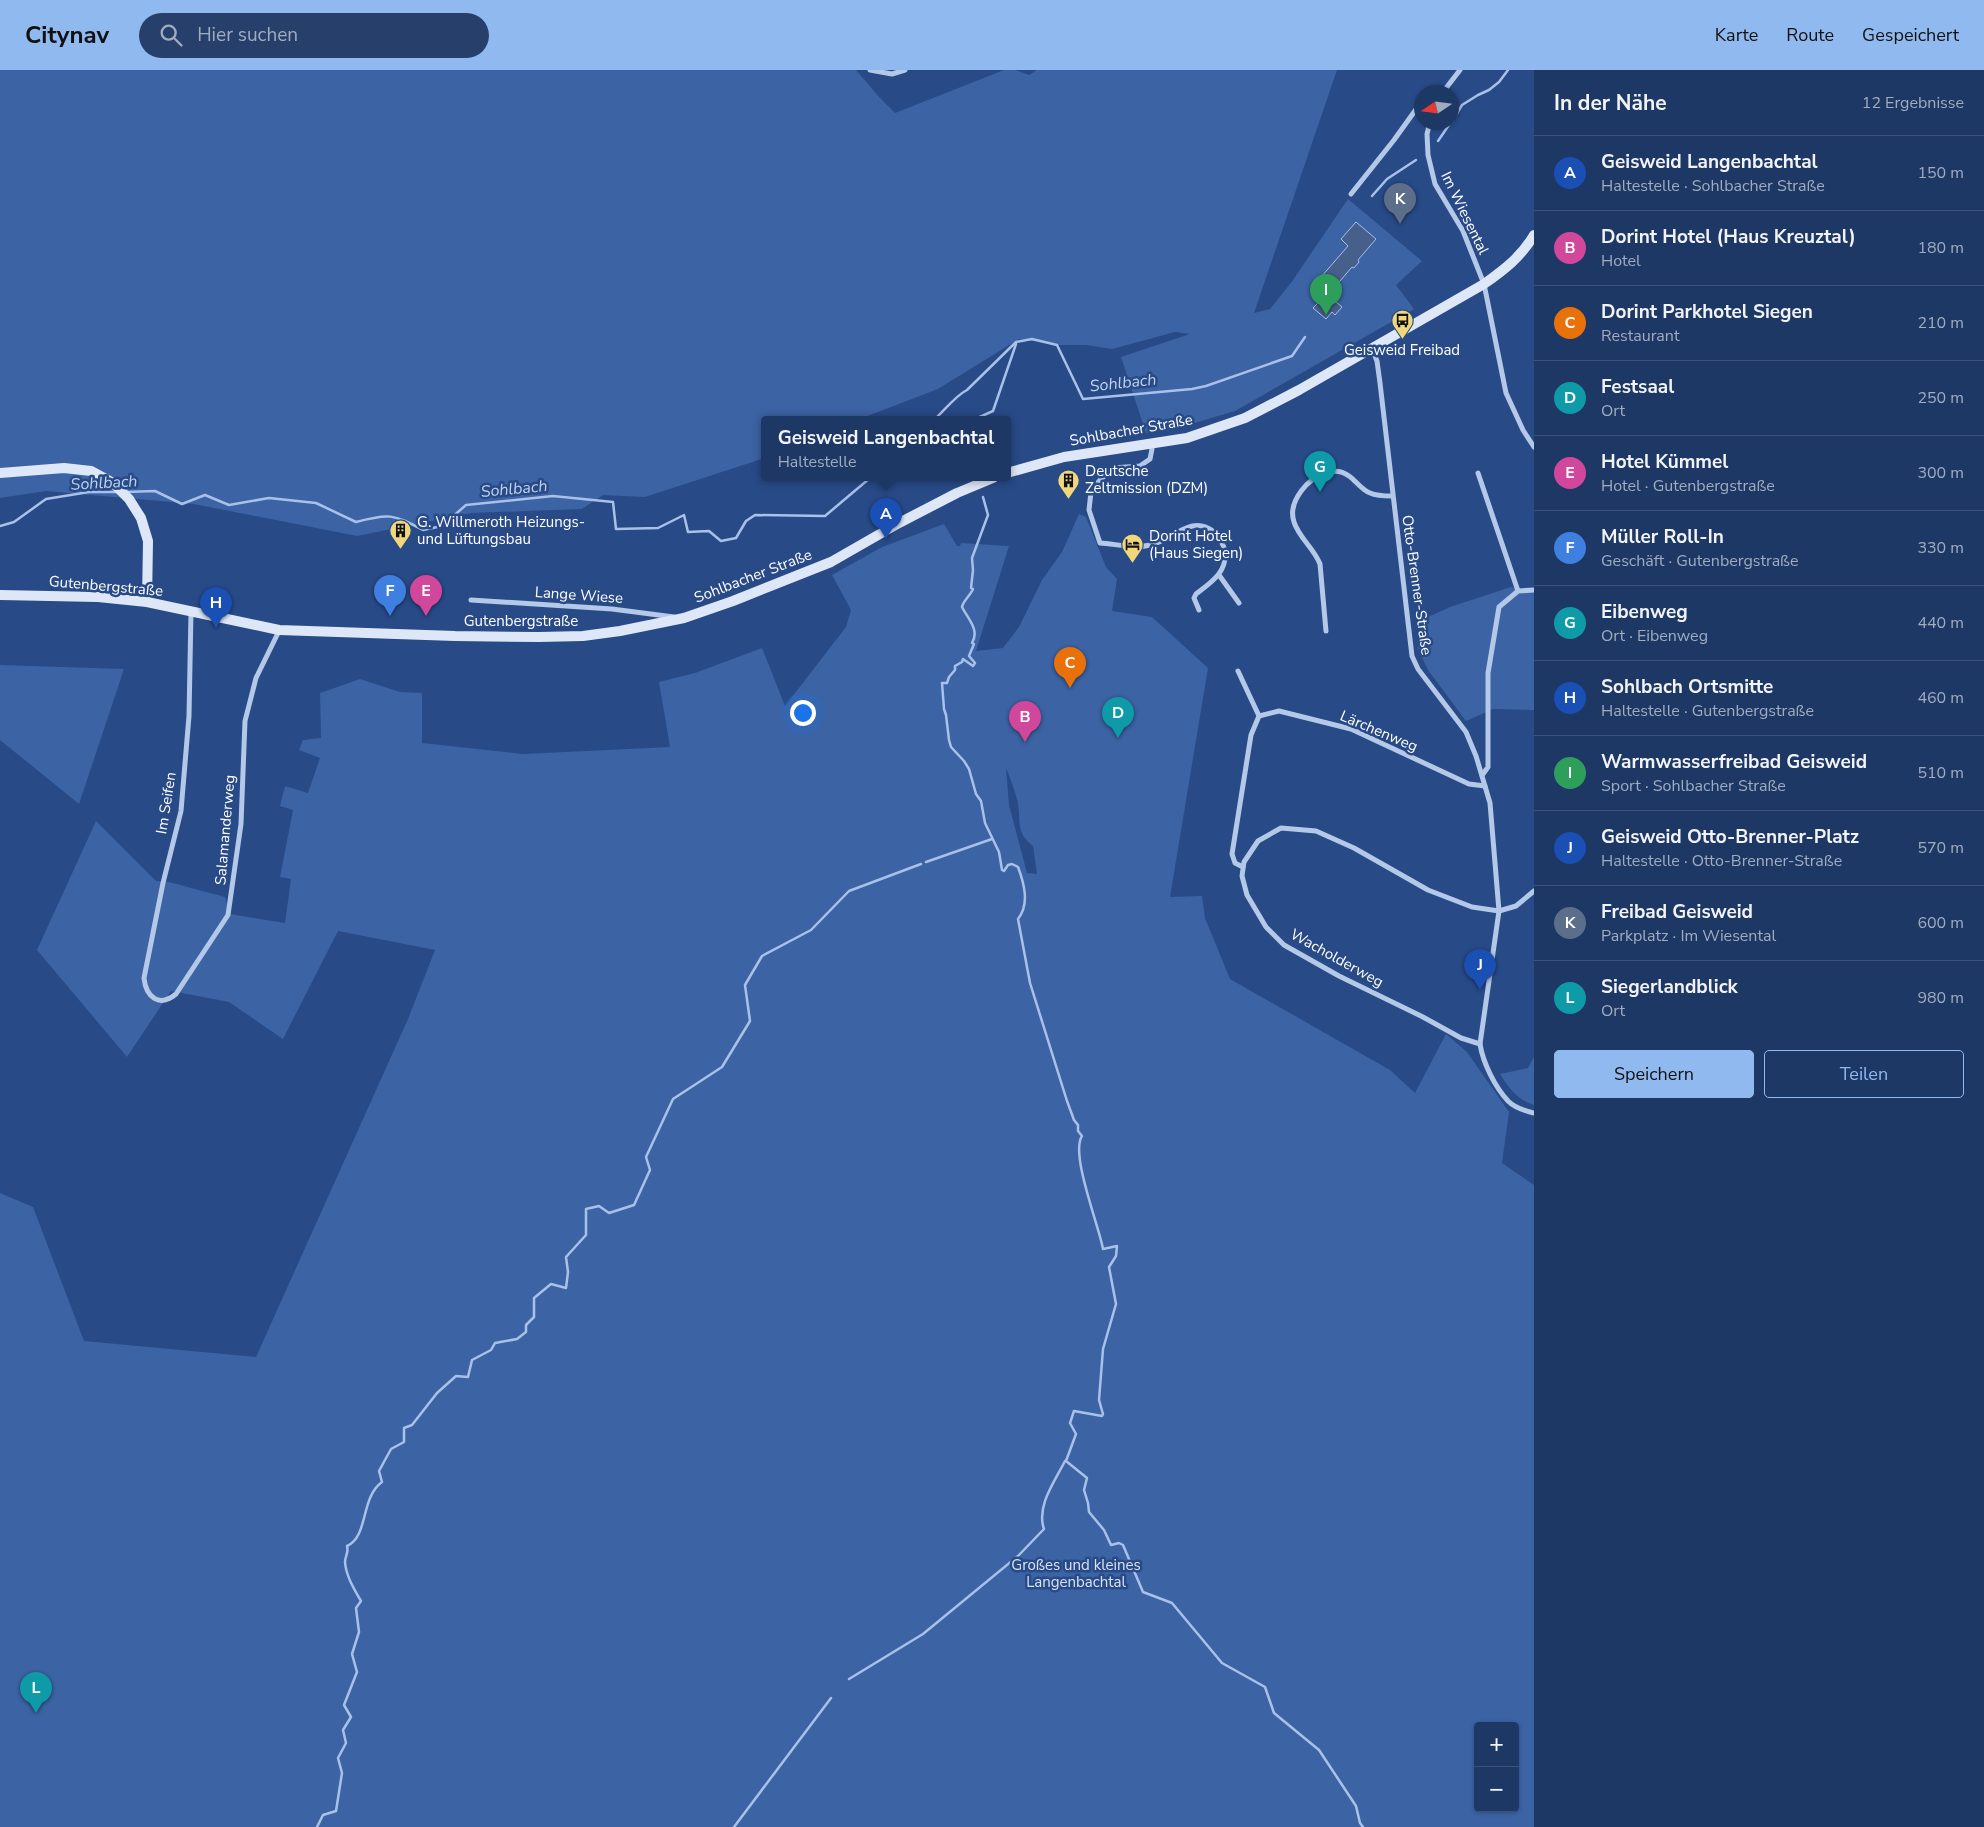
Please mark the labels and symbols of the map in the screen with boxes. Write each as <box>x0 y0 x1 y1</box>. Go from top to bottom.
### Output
north arrow <box>1414 85 1459 130</box>
street label: Im Wiesental <box>1436 168 1494 258</box>
pin: K <box>1384 183 1416 224</box>
pin: I <box>1310 274 1342 315</box>
bus stop icon: Geisweid Freibad <box>1390 309 1414 340</box>
place label: Geisweid Freibad <box>1344 340 1460 360</box>
water label: Sohlbach <box>1089 369 1157 397</box>
street label: Sohlbacher Straße <box>1068 409 1194 451</box>
pin: G <box>1304 451 1336 492</box>
place label: Deutsche Zeltmission (DZM) <box>1085 461 1208 498</box>
building icon: Deutsche Zeltmission (DZM) <box>1057 468 1081 499</box>
water label: Sohlbach <box>70 470 138 496</box>
water label: Sohlbach <box>480 475 548 503</box>
pin: A <box>870 498 902 539</box>
place label: G. Willmeroth Heizungs- und Lüftungsbau <box>417 512 585 549</box>
street label: Otto-Brenner-Straße <box>1397 514 1437 656</box>
building icon: G. Willmeroth Heizungs- und Lüftungsbau <box>389 519 413 550</box>
place label: Dorint Hotel (Haus Siegen) <box>1149 526 1243 563</box>
hotel icon: Dorint Hotel (Haus Siegen) <box>1121 533 1145 564</box>
street label: Sohlbacher Straße <box>691 544 815 608</box>
street label: Gutenbergstraße <box>48 571 164 601</box>
pin: F <box>374 575 406 616</box>
pin: E <box>410 575 442 616</box>
street label: Lange Wiese <box>534 582 624 608</box>
pin: H <box>200 587 232 628</box>
street label: Gutenbergstraße <box>464 611 578 631</box>
pin: C <box>1054 647 1086 688</box>
pin: D <box>1102 697 1134 738</box>
your location <box>790 700 816 726</box>
pin: B <box>1009 701 1041 742</box>
street label: Lärchenweg <box>1337 706 1421 756</box>
street label: Im Seifen <box>151 771 181 835</box>
street label: Salamanderweg <box>210 774 240 886</box>
street label: Wacholderweg <box>1287 924 1387 992</box>
pin: J <box>1464 949 1496 990</box>
park label: Großes und kleines Langenbachtal <box>1011 1555 1141 1592</box>
pin: L <box>20 1672 52 1713</box>

